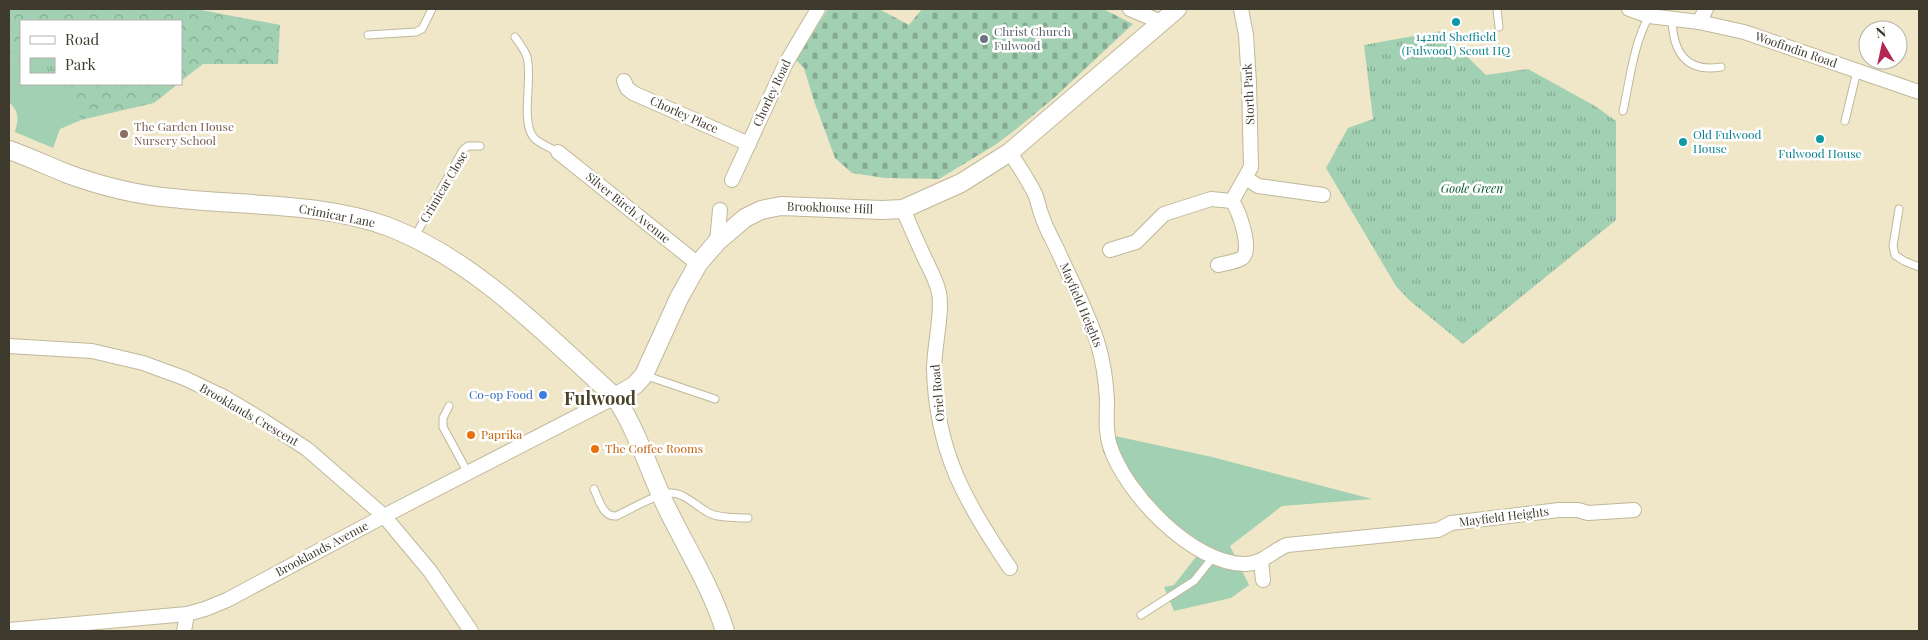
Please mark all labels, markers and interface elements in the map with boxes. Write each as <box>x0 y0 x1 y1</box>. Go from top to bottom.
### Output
marker: 142nd Sheffield (Fulwood) Scout HQ <box>1450 16 1462 28</box>
legend <box>20 20 182 85</box>
north arrow <box>1858 20 1908 70</box>
text: N <box>1874 21 1887 42</box>
place label: Christ Church Fulwood <box>994 23 1071 53</box>
street label: Woofindin Road <box>1752 27 1839 71</box>
place label: 142nd Sheffield (Fulwood) Scout HQ <box>1402 28 1511 58</box>
text: Road <box>65 29 99 49</box>
marker: Christ Church Fulwood <box>978 33 990 45</box>
text: Park <box>65 54 97 74</box>
street label: Chorley Road <box>749 56 794 129</box>
street label: Storth Park <box>1238 63 1258 125</box>
street label: Chorley Place <box>648 92 721 136</box>
place label: The Garden House Nursery School <box>134 118 234 148</box>
place label: Old Fulwood House <box>1693 126 1762 156</box>
marker: The Garden House Nursery School <box>118 128 130 140</box>
marker: Fulwood House <box>1814 133 1826 145</box>
marker: Old Fulwood House <box>1677 136 1689 148</box>
place label: Fulwood House <box>1778 145 1862 161</box>
street label: Crimicar Close <box>415 148 471 225</box>
street label: Silver Birch Avenue <box>583 168 674 246</box>
park label: Goole Green <box>1441 180 1503 196</box>
street label: Brookhouse Hill <box>787 197 874 217</box>
street label: Crimicar Lane <box>298 200 377 230</box>
street label: Mayfield Heights <box>1057 260 1107 349</box>
street label: Oriel Road <box>927 364 947 422</box>
street label: Brooklands Crescent <box>197 379 303 449</box>
place label: Co-op Food <box>469 386 533 402</box>
district label: Fulwood <box>564 386 636 410</box>
marker: Co-op Food <box>537 389 549 401</box>
place label: Paprika <box>481 426 522 442</box>
marker: Paprika <box>465 429 477 441</box>
place label: The Coffee Rooms <box>605 440 703 456</box>
marker: The Coffee Rooms <box>589 443 601 455</box>
street label: Mayfield Heights <box>1458 503 1550 529</box>
street label: Brooklands Avenue <box>272 517 371 579</box>

